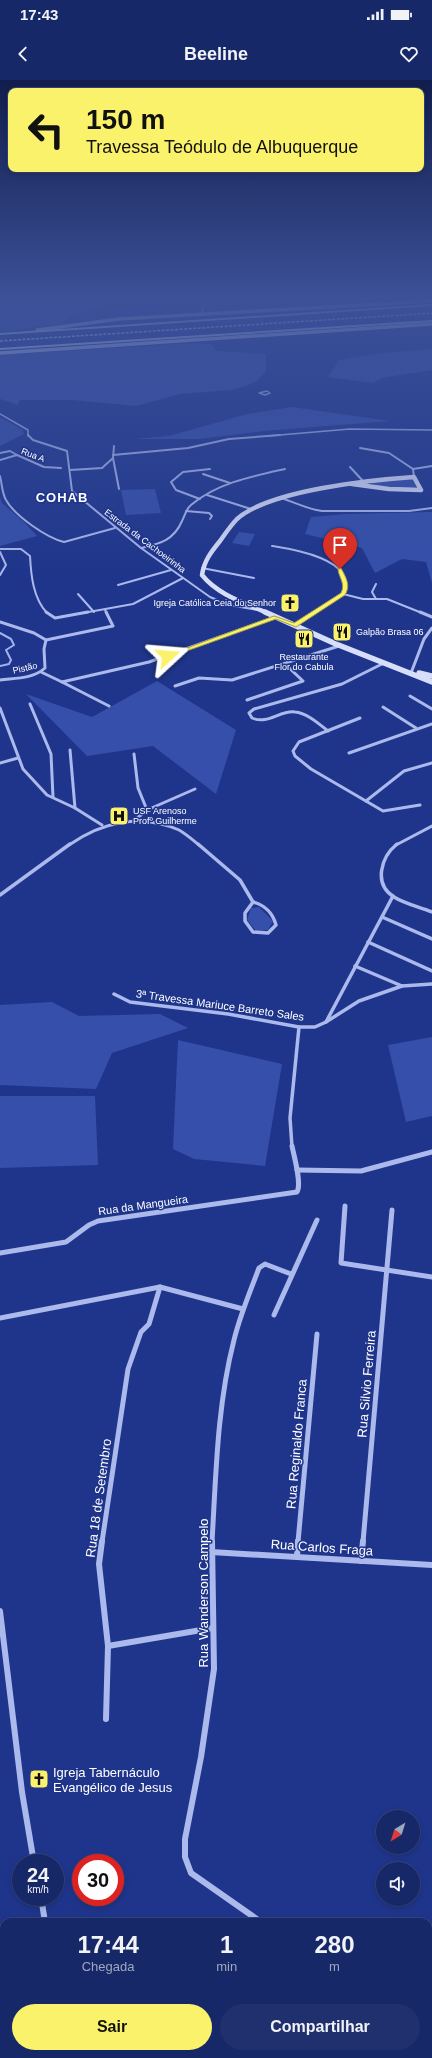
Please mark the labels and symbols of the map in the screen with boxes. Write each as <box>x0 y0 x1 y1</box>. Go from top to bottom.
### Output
street label: Rua A <box>20 446 46 464</box>
district label: COHAB <box>36 490 88 505</box>
street label: Estrada da Cachoeirinha <box>102 507 188 575</box>
pin <box>323 528 357 569</box>
church icon: Igreja Católica Ceia do Senhor <box>279 592 301 614</box>
place label: Igreja Católica Ceia do Senhor <box>153 598 276 608</box>
restaurant icon: Galpão Brasa 06 <box>331 621 353 643</box>
place label: Galpão Brasa 06 <box>356 627 424 637</box>
restaurant icon: Restaurante Flor do Cabula <box>293 628 315 650</box>
position arrow <box>147 635 189 677</box>
place label: Restaurante Flor do Cabula <box>274 652 334 672</box>
street label: Pistão <box>12 660 38 676</box>
hospital icon: USF Arenoso Profº Guilherme <box>108 805 130 827</box>
place label: USF Arenoso Profº Guilherme <box>133 806 197 826</box>
street label: 3ª Travessa Mariuce Barreto Sales <box>135 987 305 1023</box>
street label: Rua da Mangueira <box>97 1193 190 1217</box>
street label: Rua Silvio Ferreira <box>354 1329 379 1438</box>
street label: Rua Reginaldo Franca <box>283 1378 310 1509</box>
street label: Rua 18 de Setembro <box>83 1438 114 1559</box>
street label: Rua Wanderson Campelo <box>196 1518 211 1668</box>
street label: Rua Carlos Fraga <box>270 1536 374 1559</box>
place label: Igreja Tabernáculo Evangélico de Jesus <box>53 1765 173 1795</box>
church icon: Igreja Tabernáculo Evangélico de Jesus <box>28 1768 50 1790</box>
north arrow <box>376 1810 420 1854</box>
speed limit sign: 30 <box>72 1854 124 1906</box>

